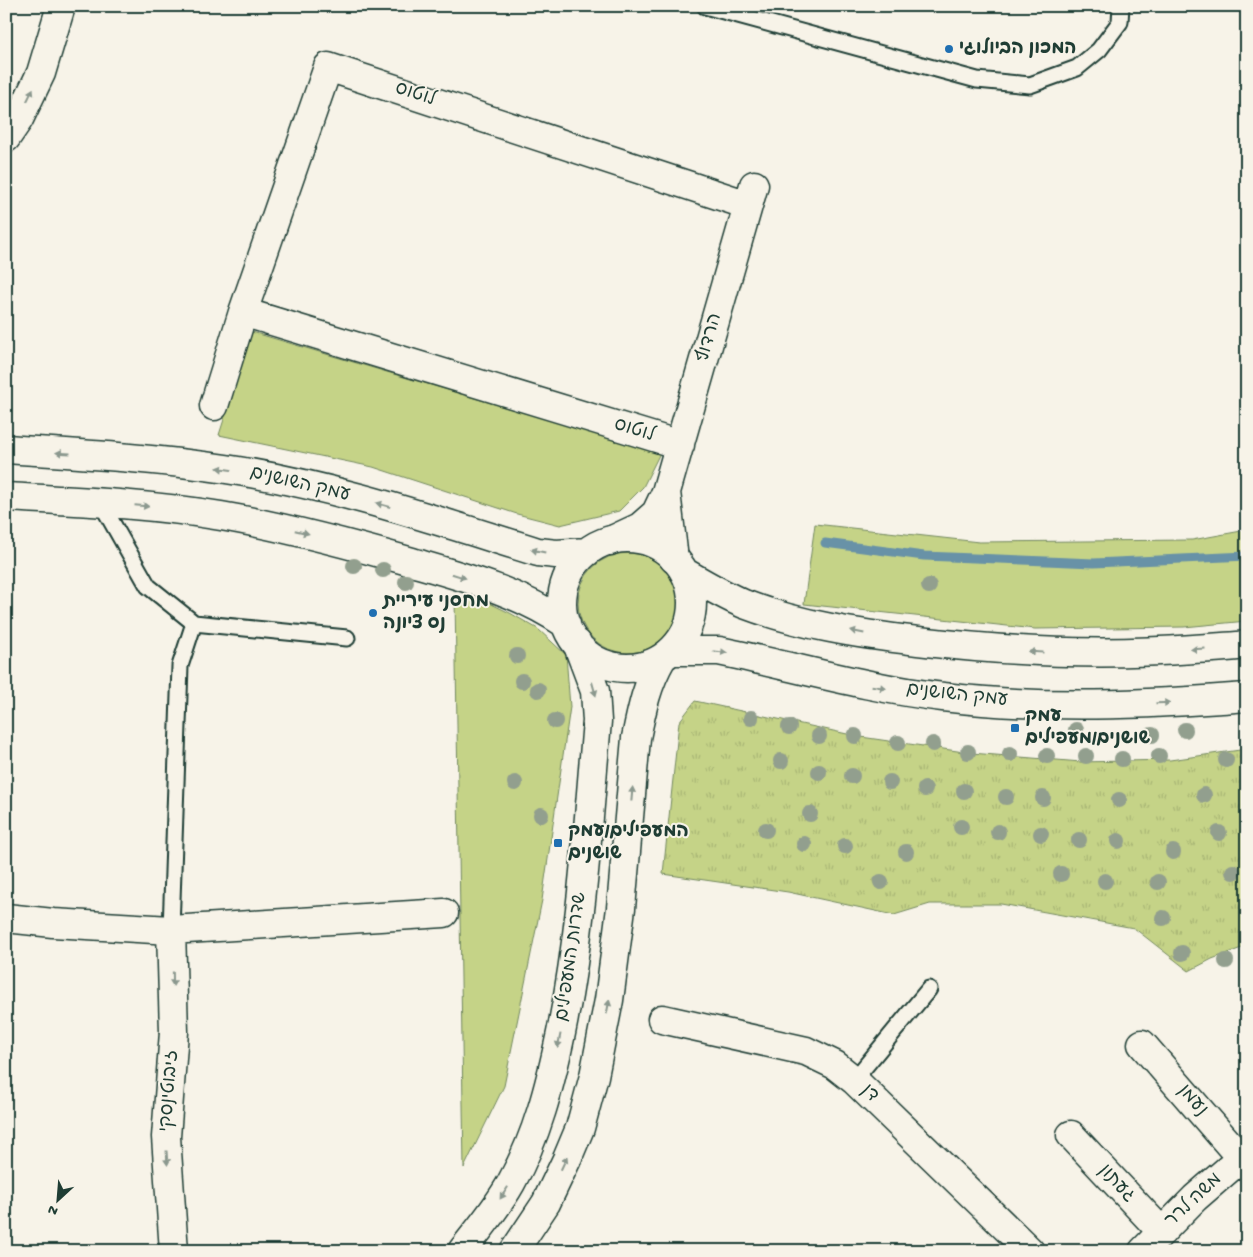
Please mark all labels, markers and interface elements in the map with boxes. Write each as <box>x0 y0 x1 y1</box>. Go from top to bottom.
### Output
place label: המכון הביולוגי <box>959 37 1077 61</box>
marker: המכון הביולוגי <box>943 43 955 55</box>
street label: לוטוס <box>392 77 439 113</box>
one-way arrow <box>26 88 34 102</box>
street label: הרדוף <box>691 311 728 365</box>
street label: לוטוס <box>611 413 658 448</box>
one-way arrow <box>54 448 70 456</box>
street label: עמק השושנים <box>247 462 353 508</box>
one-way arrow <box>216 464 232 472</box>
one-way arrow <box>375 500 390 508</box>
one-way arrow <box>134 502 150 510</box>
one-way arrow <box>295 528 310 536</box>
one-way arrow <box>531 547 546 555</box>
one-way arrow <box>451 573 466 580</box>
place label: מחסני עיריית נס ציונה <box>381 591 489 636</box>
marker: מחסני עיריית נס ציונה <box>367 607 379 619</box>
one-way arrow <box>849 628 865 636</box>
one-way arrow <box>1190 645 1206 653</box>
one-way arrow <box>1028 647 1044 655</box>
one-way arrow <box>712 648 728 656</box>
street label: עמק השושנים <box>905 679 1009 713</box>
one-way arrow <box>590 682 598 697</box>
one-way arrow <box>871 683 887 691</box>
one-way arrow <box>1155 699 1171 707</box>
place label: עמק שושנים/מעפילים <box>1025 706 1150 751</box>
marker: עמק שושנים/מעפילים <box>1009 722 1021 734</box>
one-way arrow <box>628 785 636 801</box>
place label: המעפילים/עמק שושנים <box>568 819 689 866</box>
marker: המעפילים/עמק שושנים <box>552 837 564 849</box>
street label: שדרות המעפילים <box>551 890 593 1023</box>
one-way arrow <box>169 971 177 987</box>
one-way arrow <box>604 1000 612 1015</box>
one-way arrow <box>555 1034 563 1050</box>
street label: ז'בוטינסקי <box>156 1049 184 1133</box>
street label: דן <box>855 1080 883 1108</box>
street label: נעמן <box>1172 1080 1212 1122</box>
one-way arrow <box>164 1151 172 1167</box>
one-way arrow <box>561 1156 569 1170</box>
street label: געתון <box>1093 1160 1139 1208</box>
street label: משה לרר <box>1160 1168 1227 1233</box>
north arrow <box>32 1174 82 1224</box>
one-way arrow <box>500 1186 509 1200</box>
text: N <box>46 1200 61 1219</box>

